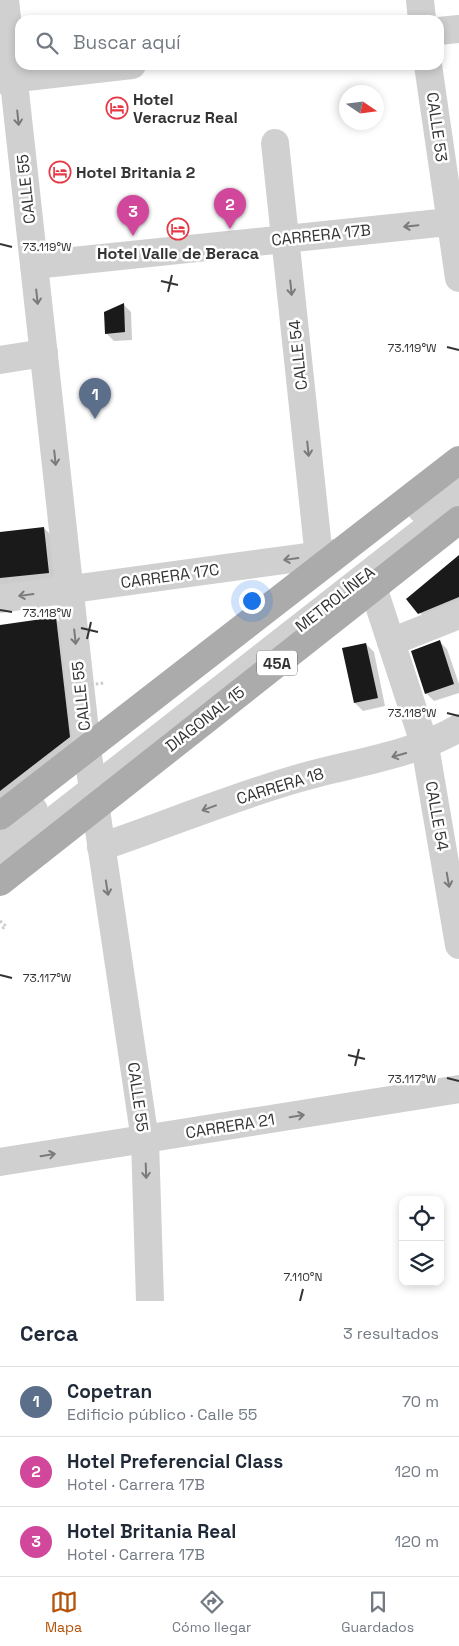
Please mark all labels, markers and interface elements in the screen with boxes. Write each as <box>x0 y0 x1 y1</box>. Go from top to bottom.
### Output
search box <box>15 15 444 70</box>
icon: search <box>33 29 61 57</box>
text: Buscar aquí <box>73 30 181 55</box>
north arrow <box>339 85 384 130</box>
place label: Hotel Veracruz Real <box>133 89 238 128</box>
street label: CALLE 53 <box>422 91 452 163</box>
hotel icon: Hotel Veracruz Real <box>105 96 129 120</box>
one-way arrow <box>13 110 23 126</box>
street label: CALLE 55 <box>12 153 40 225</box>
hotel icon: Hotel Britania 2 <box>48 160 72 184</box>
place label: Hotel Britania 2 <box>76 162 195 183</box>
pin: 2 <box>214 188 246 229</box>
pin: 3 <box>117 195 149 236</box>
hotel icon: Hotel Valle de Beraca <box>166 217 190 241</box>
street label: CARRERA 17B <box>270 219 372 251</box>
one-way arrow <box>403 221 419 231</box>
text: 73.119°W <box>22 239 72 255</box>
place label: Hotel Valle de Beraca <box>97 243 259 264</box>
one-way arrow <box>286 279 296 295</box>
one-way arrow <box>32 289 42 305</box>
street label: CALLE 54 <box>284 319 312 391</box>
text: 73.119°W <box>387 340 437 356</box>
pin: 1 <box>79 378 111 419</box>
one-way arrow <box>303 441 313 457</box>
one-way arrow <box>50 450 60 466</box>
one-way arrow <box>284 554 300 564</box>
street label: CARRERA 17C <box>119 559 221 593</box>
street label: METROLÍNEA <box>291 561 379 637</box>
your location <box>239 588 265 614</box>
one-way arrow <box>19 590 35 600</box>
text: 73.118°W <box>22 605 72 621</box>
one-way arrow <box>70 629 80 645</box>
road number: 45A <box>257 650 297 676</box>
street label: CALLE 55 <box>67 660 95 732</box>
street label: DIAGONAL 15 <box>161 681 249 757</box>
text: 73.118°W <box>387 705 437 721</box>
one-way arrow <box>391 750 407 760</box>
street label: CARRERA 18 <box>234 763 326 809</box>
street label: CALLE 54 <box>421 779 453 853</box>
one-way arrow <box>202 804 217 813</box>
one-way arrow <box>444 872 454 888</box>
one-way arrow <box>102 880 112 896</box>
text: 73.117°W <box>23 970 72 986</box>
street label: CALLE 55 <box>123 1061 153 1133</box>
text: 73.117°W <box>388 1071 437 1087</box>
street label: CARRERA 21 <box>184 1109 276 1143</box>
one-way arrow <box>288 1110 304 1120</box>
one-way arrow <box>40 1150 56 1160</box>
one-way arrow <box>141 1162 151 1178</box>
map controls <box>399 1196 444 1286</box>
button: locate <box>399 1196 444 1241</box>
button: layers <box>399 1241 444 1286</box>
text: 7.110°N <box>284 1269 322 1285</box>
text: Cerca <box>20 1320 78 1347</box>
text: 3 resultados <box>343 1323 439 1344</box>
text: Copetran <box>67 1379 152 1404</box>
text: 1 <box>32 1391 40 1412</box>
text: 70 m <box>402 1391 439 1412</box>
text: Edificio público · Calle 55 <box>67 1404 257 1425</box>
text: Hotel Preferencial Class <box>67 1449 283 1474</box>
text: 2 <box>31 1461 41 1482</box>
text: 120 m <box>395 1461 439 1482</box>
text: Hotel · Carrera 17B <box>67 1474 205 1495</box>
text: Hotel Britania Real <box>67 1519 236 1544</box>
text: 3 <box>31 1531 41 1552</box>
text: 120 m <box>395 1531 439 1552</box>
text: Hotel · Carrera 17B <box>67 1544 205 1565</box>
tab: Mapa <box>45 1588 82 1636</box>
tab: Cómo llegar <box>172 1588 251 1636</box>
tab: Guardados <box>341 1588 414 1636</box>

